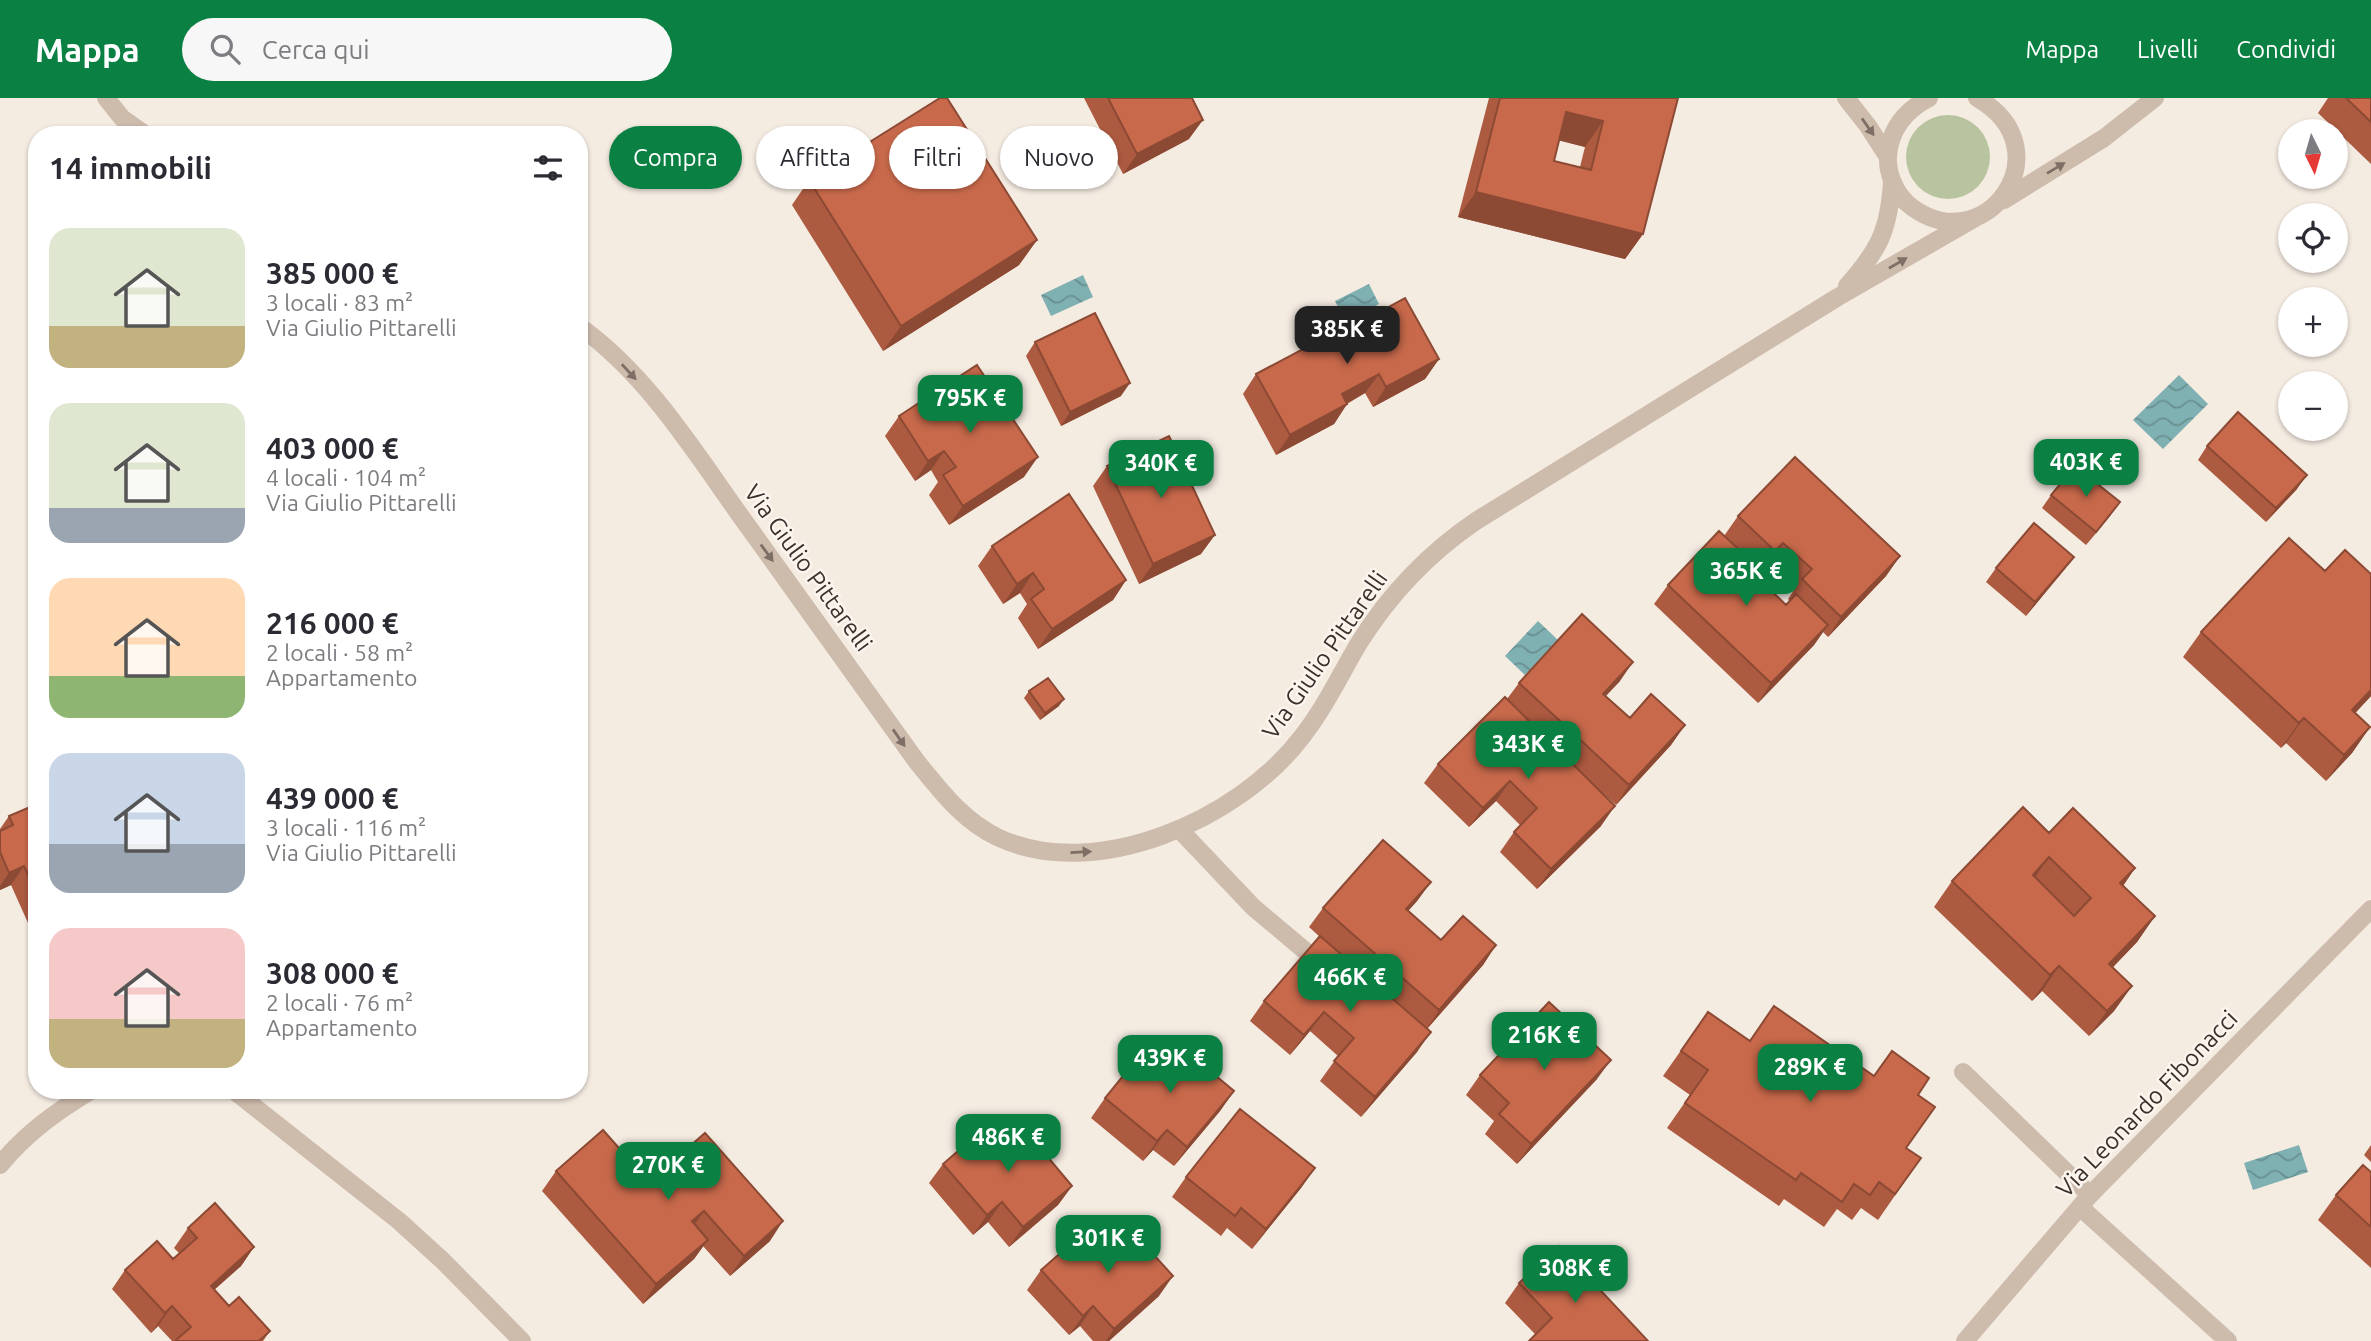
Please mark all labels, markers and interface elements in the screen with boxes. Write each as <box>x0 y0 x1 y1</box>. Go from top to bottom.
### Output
search box <box>182 18 672 81</box>
icon: search <box>206 30 244 68</box>
text: Mappa <box>35 31 140 68</box>
text: Cerca qui <box>262 35 370 64</box>
text: Mappa <box>2025 36 2099 63</box>
text: Livelli <box>2137 36 2198 63</box>
text: Condividi <box>2236 36 2336 63</box>
one-way arrow <box>1861 118 1875 136</box>
north arrow <box>2278 119 2348 189</box>
map controls <box>2278 119 2348 441</box>
chip: Compra <box>609 126 742 189</box>
chip: Affitta <box>756 126 875 189</box>
chip: Filtri <box>889 126 986 189</box>
chip: Nuovo <box>1000 126 1118 189</box>
icon: filters <box>529 149 567 187</box>
text: 14 immobili <box>49 151 212 185</box>
one-way arrow <box>2046 162 2065 174</box>
button: locate <box>2278 203 2348 273</box>
icon: home <box>105 256 189 340</box>
text: 385 000 € <box>266 256 399 290</box>
one-way arrow <box>1888 257 1907 269</box>
button: + <box>2278 287 2348 357</box>
text: 3 locali · 83 m² <box>266 290 413 315</box>
pin: 385K € <box>1290 306 1404 366</box>
text: Via Giulio Pittarelli <box>266 315 457 340</box>
text: 385K € <box>1311 316 1383 341</box>
one-way arrow <box>621 363 637 380</box>
button: − <box>2278 371 2348 441</box>
pin: 795K € <box>913 376 1027 435</box>
text: 795K € <box>934 385 1006 410</box>
icon: home <box>105 431 189 515</box>
text: 403 000 € <box>266 431 399 465</box>
pin: 340K € <box>1104 440 1218 500</box>
pin: 403K € <box>2029 440 2143 499</box>
text: 403K € <box>2050 449 2122 474</box>
text: 340K € <box>1125 450 1197 475</box>
text: 4 locali · 104 m² <box>266 465 426 490</box>
street label: Via Giulio Pittarelli <box>739 479 878 656</box>
text: Via Giulio Pittarelli <box>266 490 457 515</box>
one-way arrow <box>760 544 774 562</box>
pin: 365K € <box>1689 548 1803 608</box>
text: 365K € <box>1710 558 1782 583</box>
street label: Via Giulio Pittarelli <box>1257 566 1393 744</box>
icon: home <box>105 606 189 690</box>
text: 216 000 € <box>266 606 399 640</box>
text: 2 locali · 58 m² <box>266 640 413 665</box>
text: Appartamento <box>266 665 417 690</box>
pin: 343K € <box>1471 722 1585 781</box>
one-way arrow <box>892 729 906 747</box>
text: 343K € <box>1492 731 1564 756</box>
icon: home <box>105 781 189 865</box>
text: 439 000 € <box>266 781 399 815</box>
text: 3 locali · 116 m² <box>266 815 426 840</box>
text: Via Giulio Pittarelli <box>266 840 457 865</box>
one-way arrow <box>1070 846 1092 857</box>
pin: 466K € <box>1293 954 1407 1014</box>
icon: home <box>105 956 189 1040</box>
text: 308 000 € <box>266 956 399 990</box>
text: 466K € <box>1314 964 1386 989</box>
text: 2 locali · 76 m² <box>266 990 413 1015</box>
street label: Via Leonardo Fibonacci <box>2051 1005 2243 1202</box>
pin: 216K € <box>1487 1012 1601 1072</box>
text: Appartamento <box>266 1015 417 1040</box>
text: 216K € <box>1508 1022 1580 1047</box>
pin: 439K € <box>1113 1035 1227 1095</box>
pin: 289K € <box>1753 1044 1867 1104</box>
text: 439K € <box>1134 1045 1206 1070</box>
text: 289K € <box>1774 1054 1846 1079</box>
pin: 486K € <box>951 1114 1065 1174</box>
text: 486K € <box>972 1124 1044 1149</box>
pin: 270K € <box>611 1142 725 1202</box>
text: 270K € <box>632 1152 704 1177</box>
pin: 301K € <box>1051 1216 1165 1275</box>
text: 301K € <box>1072 1225 1144 1250</box>
pin: 308K € <box>1518 1246 1632 1305</box>
text: 308K € <box>1539 1255 1611 1280</box>

